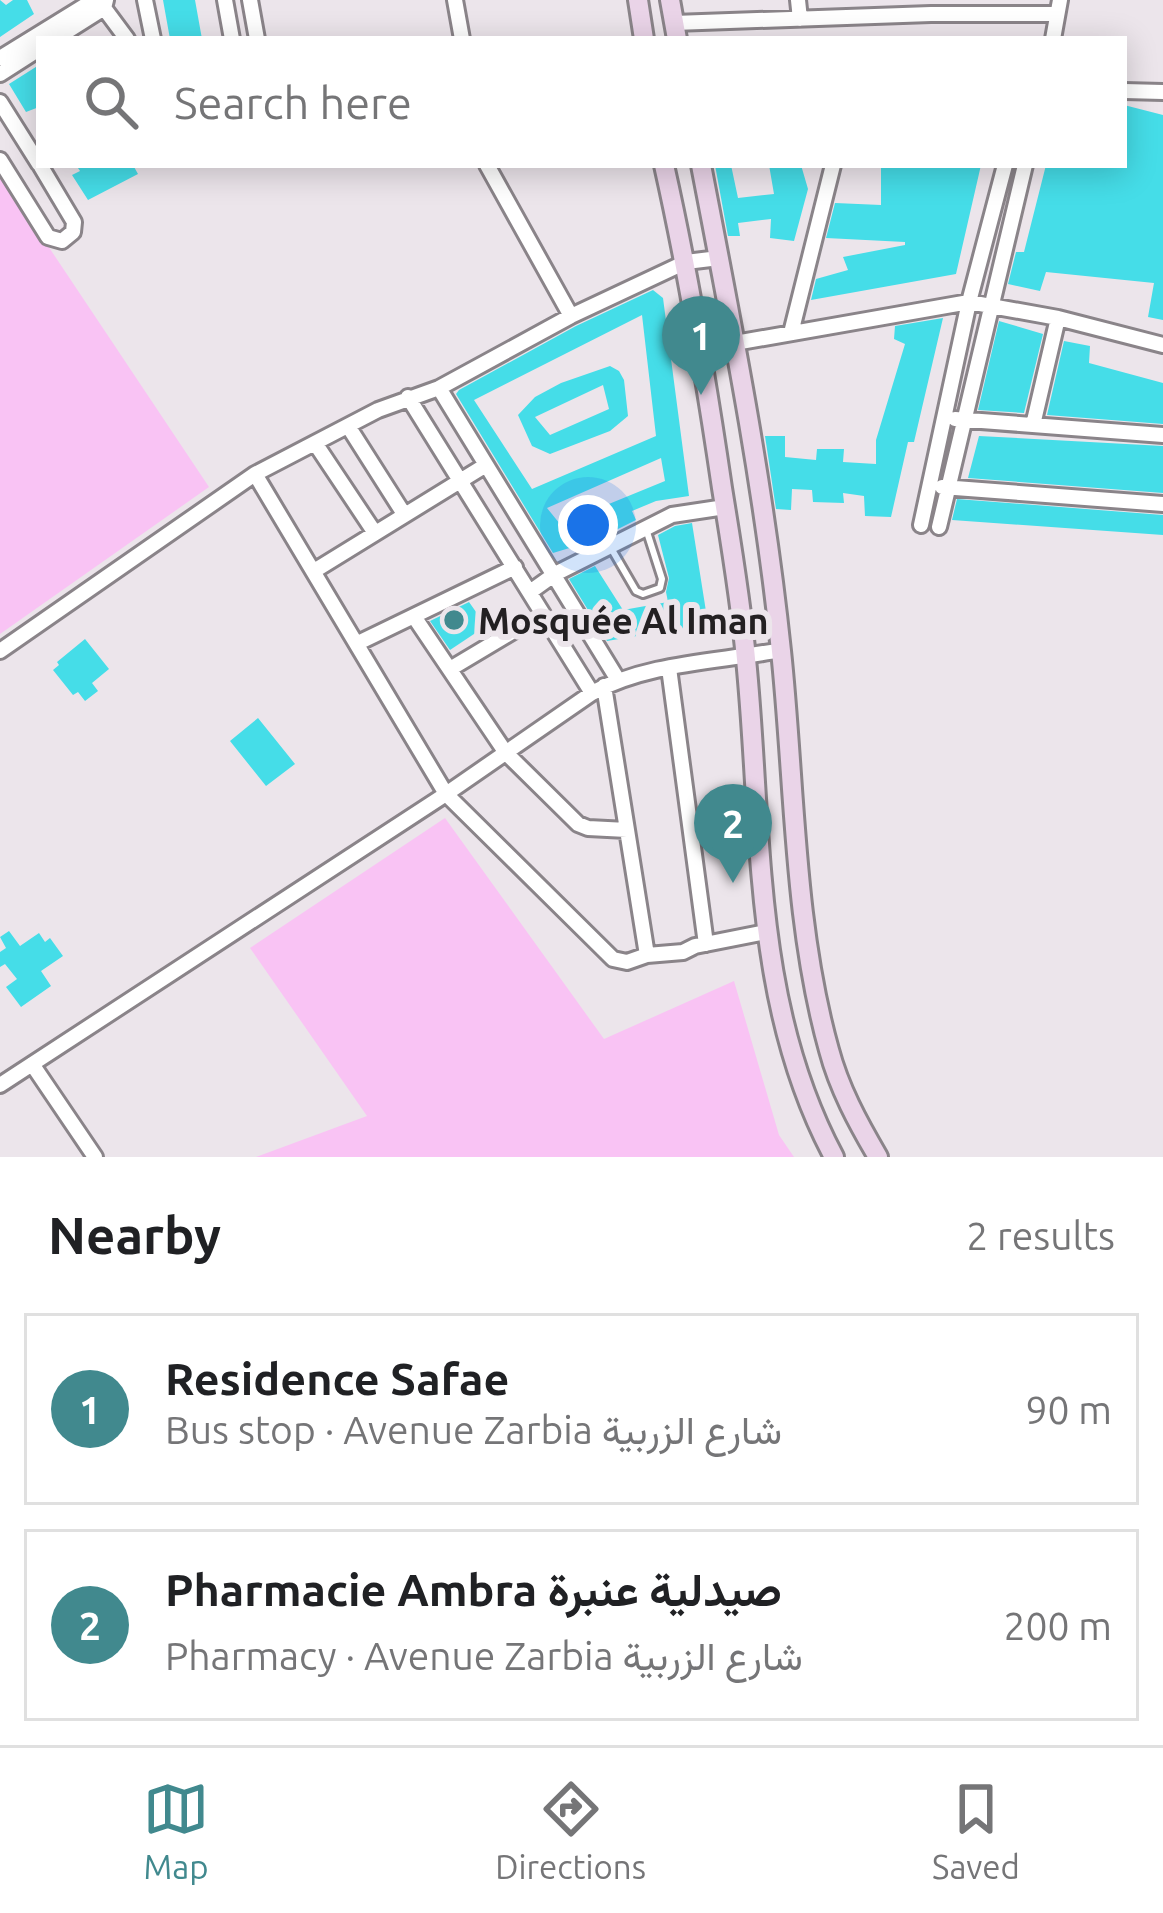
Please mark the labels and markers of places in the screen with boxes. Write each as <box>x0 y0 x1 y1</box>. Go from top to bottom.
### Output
pin: 1 <box>662 296 740 395</box>
place label: Mosquée Al Iman <box>478 600 769 641</box>
marker: Mosquée Al Iman <box>441 607 467 633</box>
pin: 2 <box>694 784 772 883</box>

